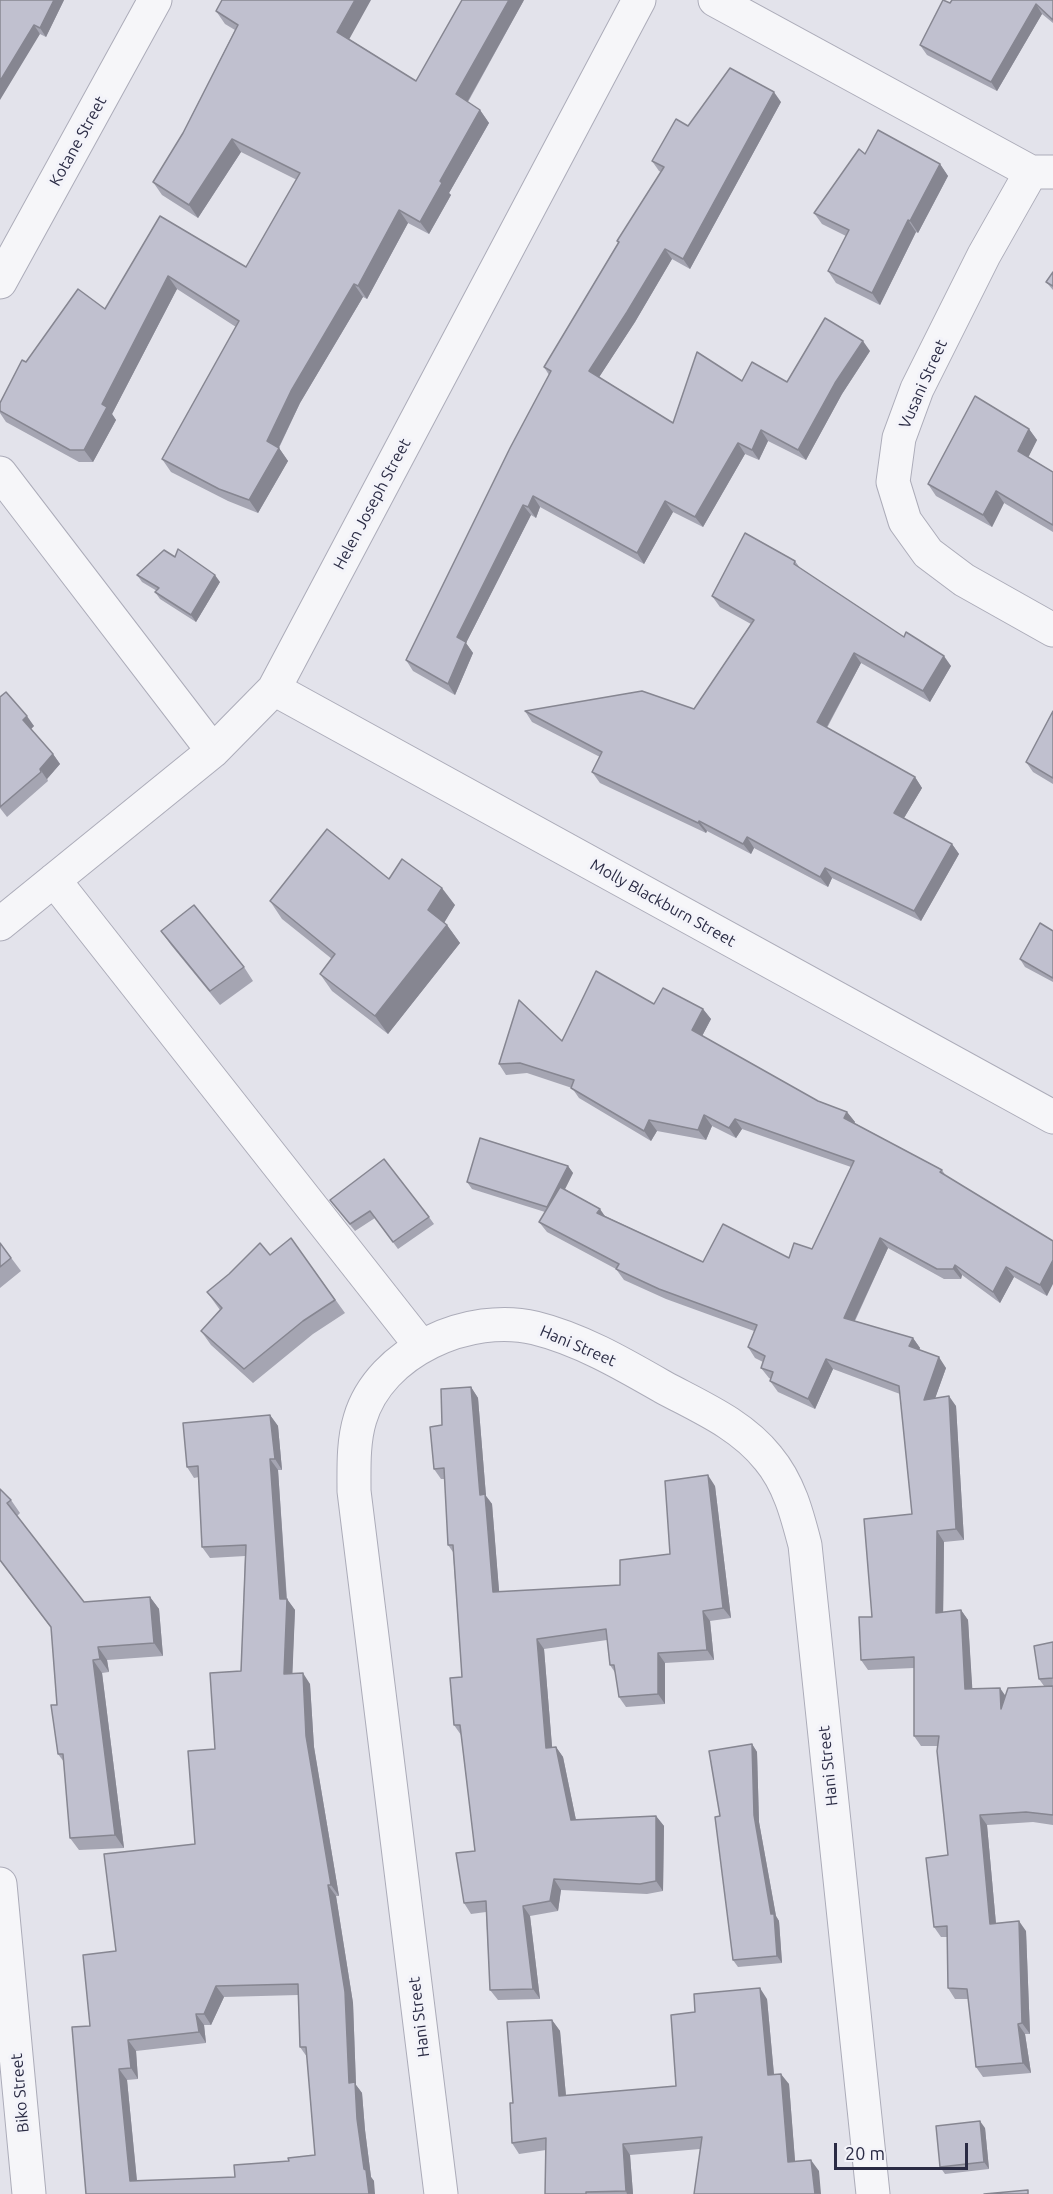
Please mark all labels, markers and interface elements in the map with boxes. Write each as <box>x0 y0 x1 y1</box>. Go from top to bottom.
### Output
street label: Kotane Street <box>45 93 111 189</box>
street label: Vusani Street <box>895 336 951 432</box>
street label: Helen Joseph Street <box>329 435 415 573</box>
street label: Molly Blackburn Street <box>587 855 739 951</box>
street label: Hani Street <box>537 1321 619 1371</box>
street label: Hani Street <box>814 1725 842 1807</box>
street label: Hani Street <box>405 1976 433 2058</box>
street label: Biko Street <box>7 2053 33 2133</box>
scale bar <box>837 2131 970 2169</box>
text: 20 m <box>845 2143 885 2163</box>

